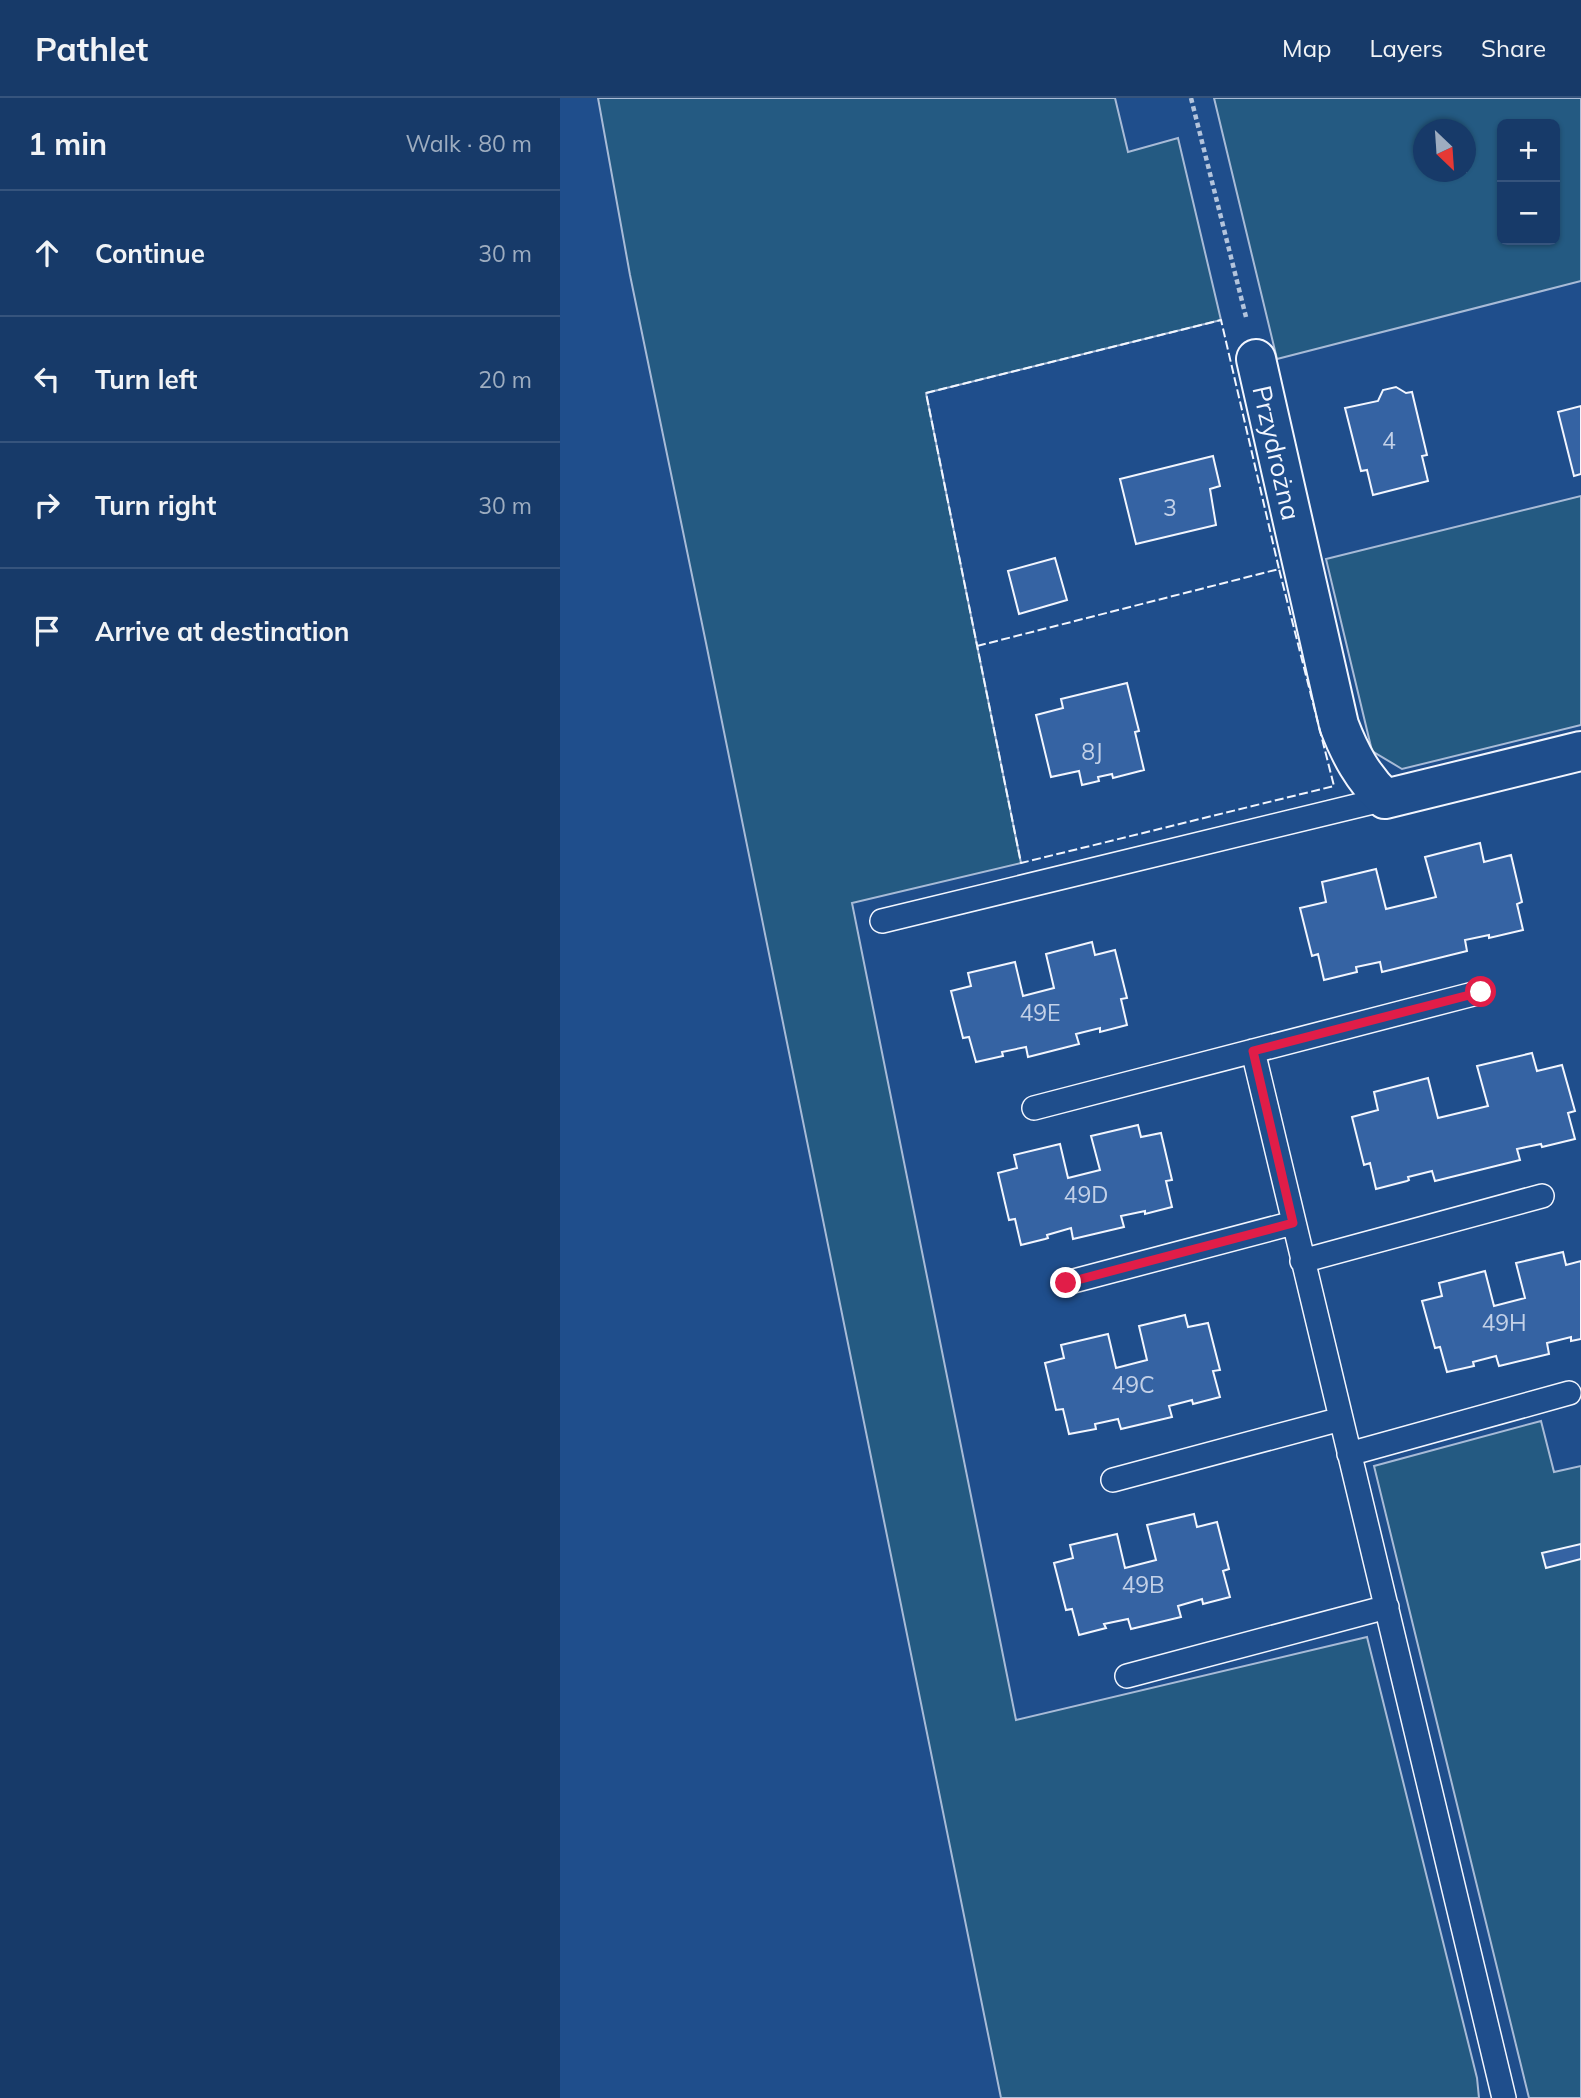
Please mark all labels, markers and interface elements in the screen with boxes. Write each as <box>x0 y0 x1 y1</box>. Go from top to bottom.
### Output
text: Pathlet <box>35 28 148 69</box>
text: Map <box>1282 33 1331 63</box>
text: Layers <box>1369 33 1443 63</box>
text: Share <box>1481 33 1546 63</box>
north arrow <box>1413 119 1476 182</box>
map controls <box>1497 119 1560 245</box>
button: + <box>1497 119 1560 182</box>
text: 1 min <box>28 125 107 163</box>
text: Walk · 80 m <box>406 129 532 158</box>
button: − <box>1497 182 1560 245</box>
icon: ahead <box>28 234 66 272</box>
text: Continue <box>95 237 205 270</box>
text: 30 m <box>478 239 532 268</box>
icon: left <box>28 360 66 398</box>
text: Turn left <box>95 363 197 396</box>
text: 20 m <box>478 365 532 394</box>
street label: Przydrożna <box>1246 382 1308 523</box>
house number: 4 <box>1382 426 1396 455</box>
icon: right <box>28 486 66 524</box>
text: Turn right <box>95 489 216 522</box>
text: 30 m <box>478 491 532 520</box>
house number: 3 <box>1163 493 1177 522</box>
icon: arrive <box>28 612 66 650</box>
text: Arrive at destination <box>95 615 350 648</box>
house number: 8J <box>1081 737 1103 766</box>
route start <box>1465 976 1496 1007</box>
house number: 49E <box>1019 998 1061 1027</box>
house number: 49D <box>1064 1180 1108 1209</box>
route end <box>1050 1267 1081 1298</box>
house number: 49H <box>1481 1308 1527 1337</box>
house number: 49C <box>1111 1370 1155 1399</box>
house number: 49B <box>1121 1570 1165 1599</box>

